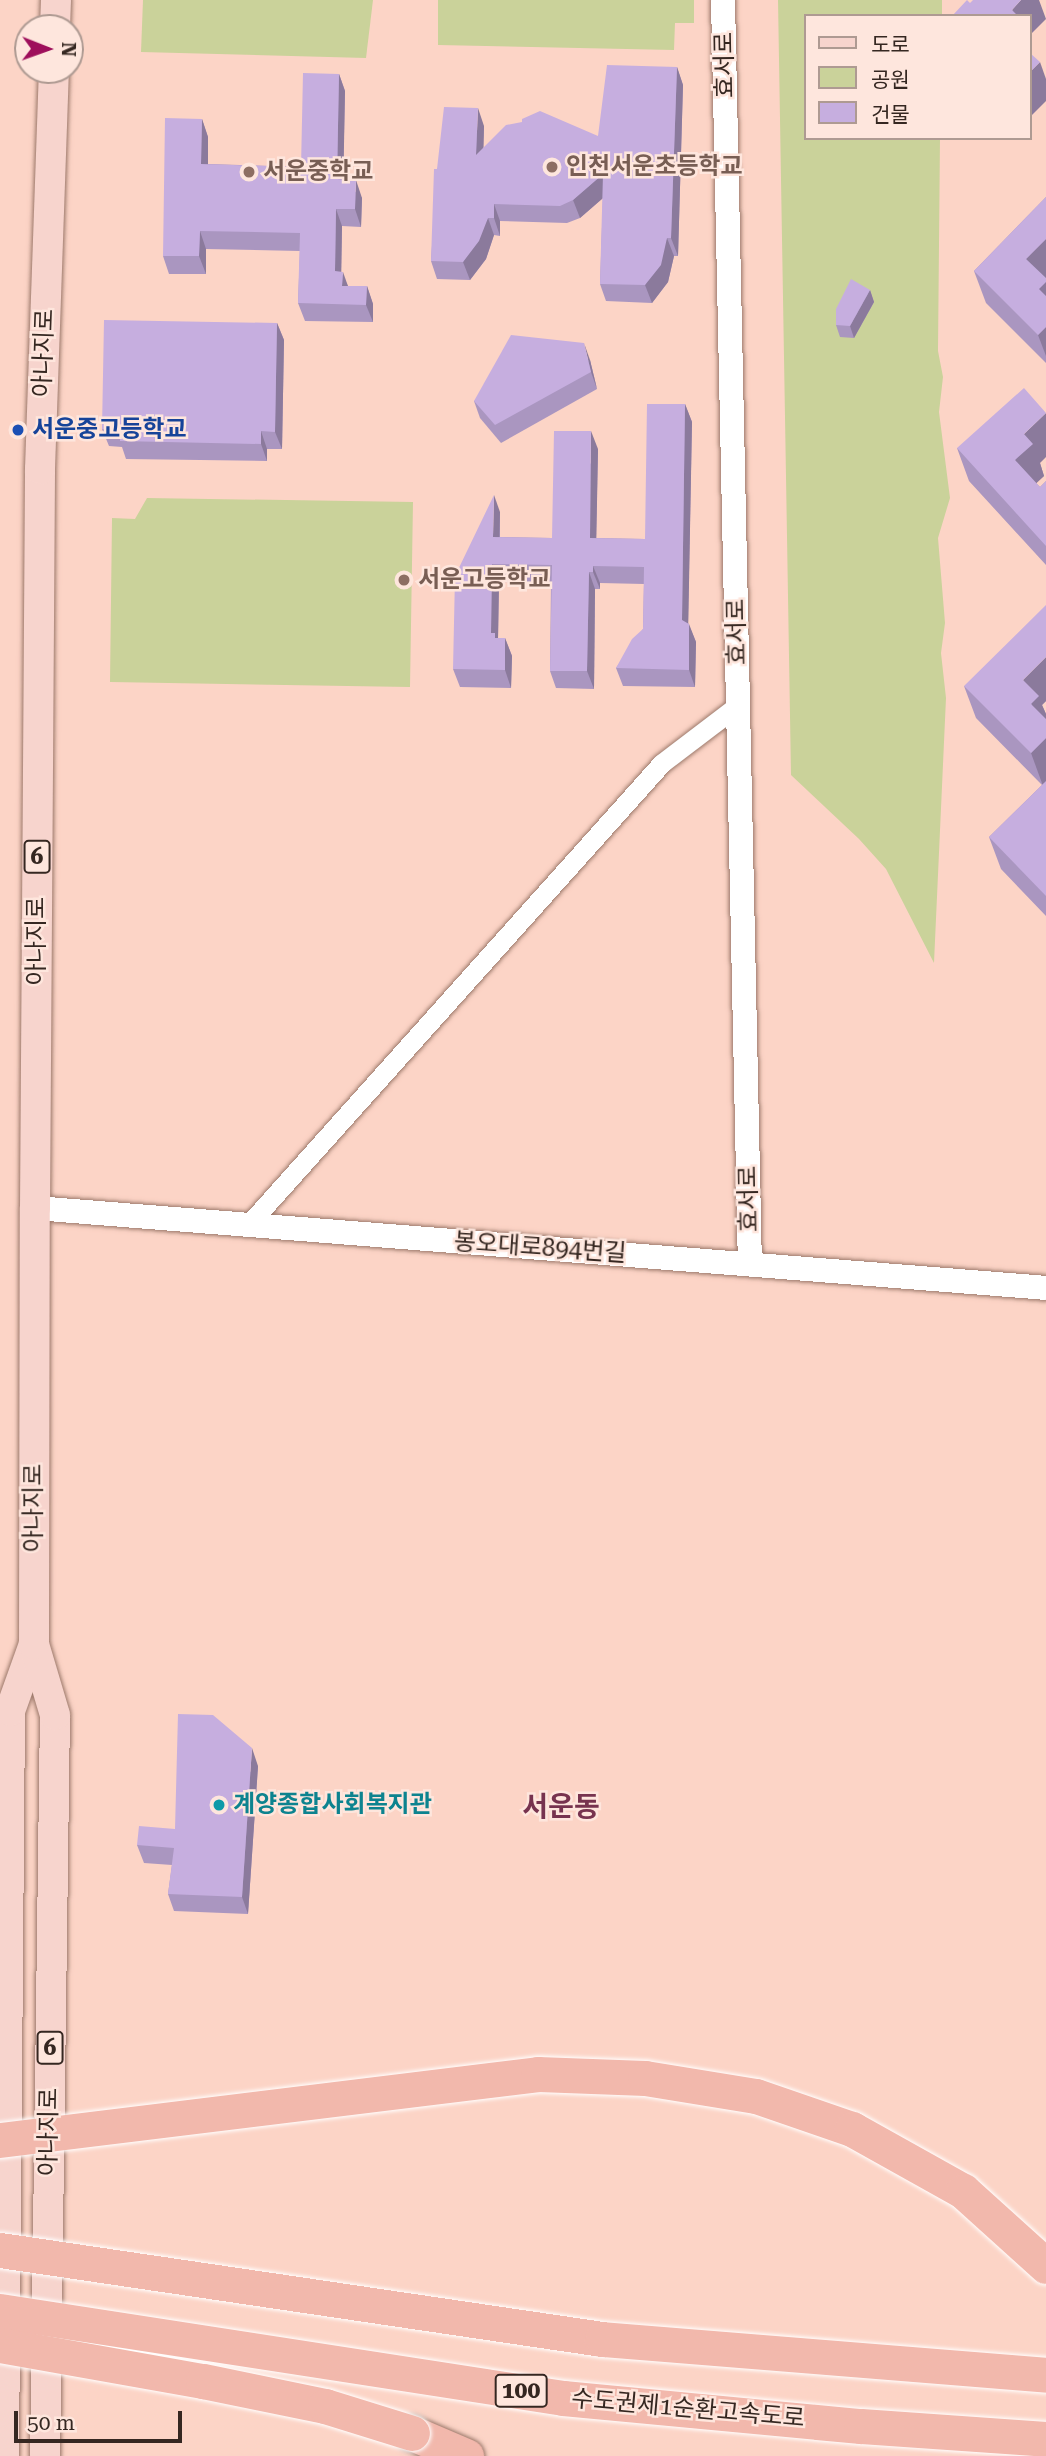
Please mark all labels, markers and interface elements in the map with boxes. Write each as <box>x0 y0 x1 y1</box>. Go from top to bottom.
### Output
north arrow <box>14 14 84 84</box>
legend <box>804 14 1032 140</box>
street label: 효서로 <box>710 32 740 98</box>
text: 도로 <box>871 33 910 57</box>
text: N <box>57 42 80 57</box>
text: 공원 <box>871 68 910 92</box>
text: 건물 <box>871 103 910 127</box>
place label: 인천서운초등학교 <box>566 153 743 181</box>
place label: 서운중학교 <box>263 158 373 186</box>
marker: 인천서운초등학교 <box>544 159 560 175</box>
marker: 서운중학교 <box>241 164 257 180</box>
street label: 아나지로 <box>28 308 60 398</box>
place label: 서운중고등학교 <box>32 416 187 444</box>
marker: 서운중고등학교 <box>10 422 26 438</box>
place label: 서운고등학교 <box>418 566 550 594</box>
marker: 서운고등학교 <box>396 572 412 588</box>
street label: 효서로 <box>722 599 752 665</box>
road number: 6 <box>23 838 51 876</box>
street label: 아나지로 <box>23 897 51 985</box>
street label: 효서로 <box>734 1166 764 1232</box>
street label: 봉오대로894번길 <box>453 1228 627 1268</box>
street label: 아나지로 <box>20 1464 48 1552</box>
district label: 서운동 <box>522 1790 600 1824</box>
place label: 계양종합사회복지관 <box>233 1791 432 1819</box>
marker: 계양종합사회복지관 <box>211 1797 227 1813</box>
road number: 6 <box>36 2028 64 2068</box>
street label: 아나지로 <box>34 2088 64 2176</box>
road number: 100 <box>493 2372 549 2410</box>
street label: 수도권제1순환고속도로 <box>570 2384 806 2434</box>
scale bar <box>18 2396 186 2440</box>
text: 50 m <box>27 2411 75 2435</box>

